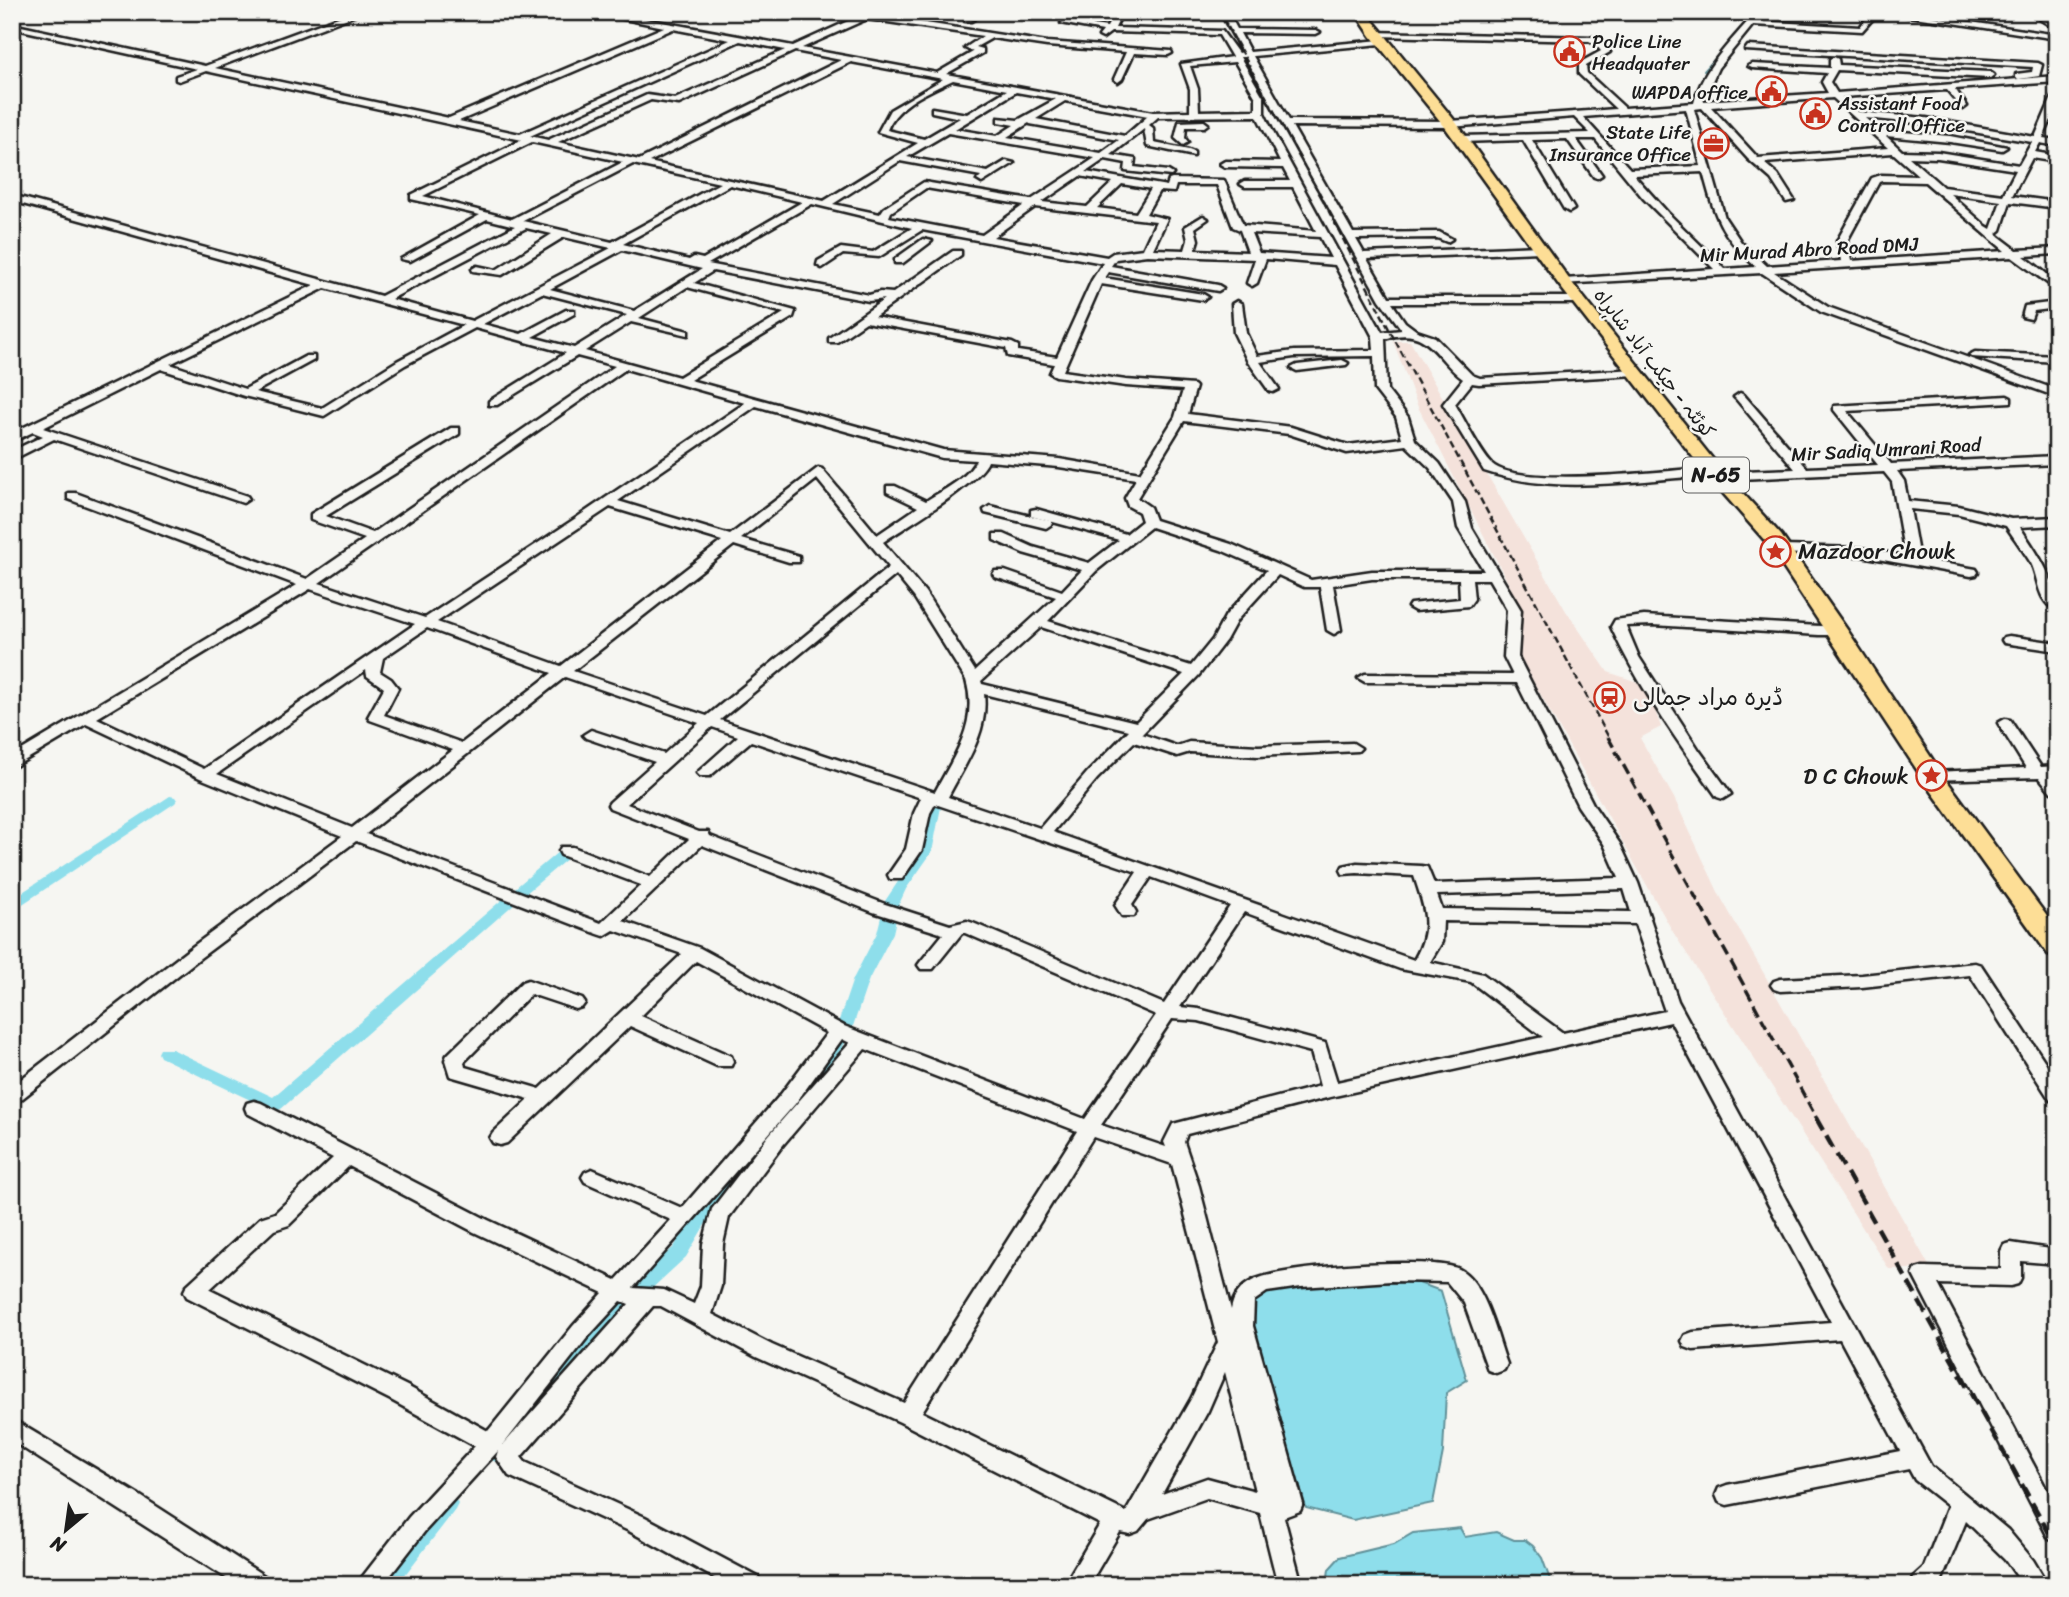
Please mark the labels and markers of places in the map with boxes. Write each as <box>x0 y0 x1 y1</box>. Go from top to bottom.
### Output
place label: Police Line Headquater <box>1592 25 1690 80</box>
public building icon: Police Line Headquater <box>1552 35 1586 69</box>
public building icon: WAPDA office <box>1754 75 1788 109</box>
place label: WAPDA office <box>1632 76 1748 109</box>
place label: Assistant Food Controll Office <box>1837 87 1965 142</box>
public building icon: Assistant Food Controll Office <box>1798 97 1832 131</box>
place label: State Life Insurance Office <box>1549 116 1691 171</box>
office icon: State Life Insurance Office <box>1697 126 1731 160</box>
place label: Mazdoor Chowk <box>1798 531 1956 572</box>
place icon: Mazdoor Chowk <box>1758 534 1792 568</box>
place label: ڈیرہ مراد جمالی <box>1633 677 1783 718</box>
station icon: ڈیرہ مراد جمالی <box>1593 680 1627 714</box>
place label: D C Chowk <box>1803 756 1909 797</box>
place icon: D C Chowk <box>1915 759 1949 793</box>

